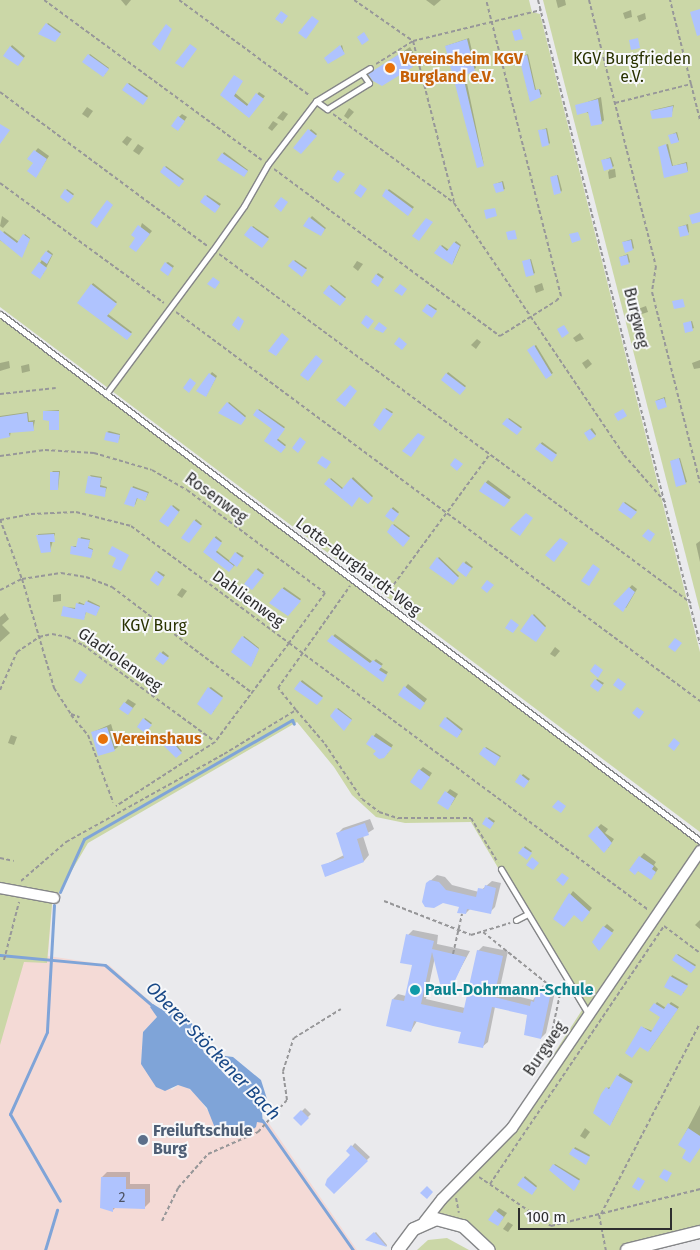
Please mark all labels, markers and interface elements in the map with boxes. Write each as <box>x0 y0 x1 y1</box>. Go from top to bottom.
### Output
place label: Vereinsheim KGV Burgland e.V. <box>400 49 523 87</box>
park label: KGV Burgfrieden e.V. <box>573 49 691 87</box>
marker: Vereinsheim KGV Burgland e.V. <box>384 62 396 74</box>
street label: Burgweg <box>619 286 653 350</box>
street label: Rosenweg <box>181 469 251 527</box>
street label: Lotte-Burghardt-Weg <box>292 514 424 620</box>
street label: Dahlienweg <box>208 567 288 631</box>
park label: KGV Burg <box>121 616 187 636</box>
street label: Gladiolenweg <box>74 624 166 696</box>
place label: Vereinshaus <box>113 729 202 749</box>
marker: Vereinshaus <box>97 733 109 745</box>
water label: Oberer Stöckener Bach <box>141 977 285 1125</box>
place label: Paul-Dohrmann-Schule <box>425 980 594 1000</box>
marker: Paul-Dohrmann-Schule <box>409 984 421 996</box>
street label: Burgweg <box>520 1018 570 1080</box>
place label: Freiluftschule Burg <box>153 1121 253 1159</box>
marker: Freiluftschule Burg <box>137 1134 149 1146</box>
house number: 2 <box>119 1190 125 1206</box>
scale bar <box>520 1198 674 1230</box>
text: 100 m <box>526 1208 566 1226</box>

